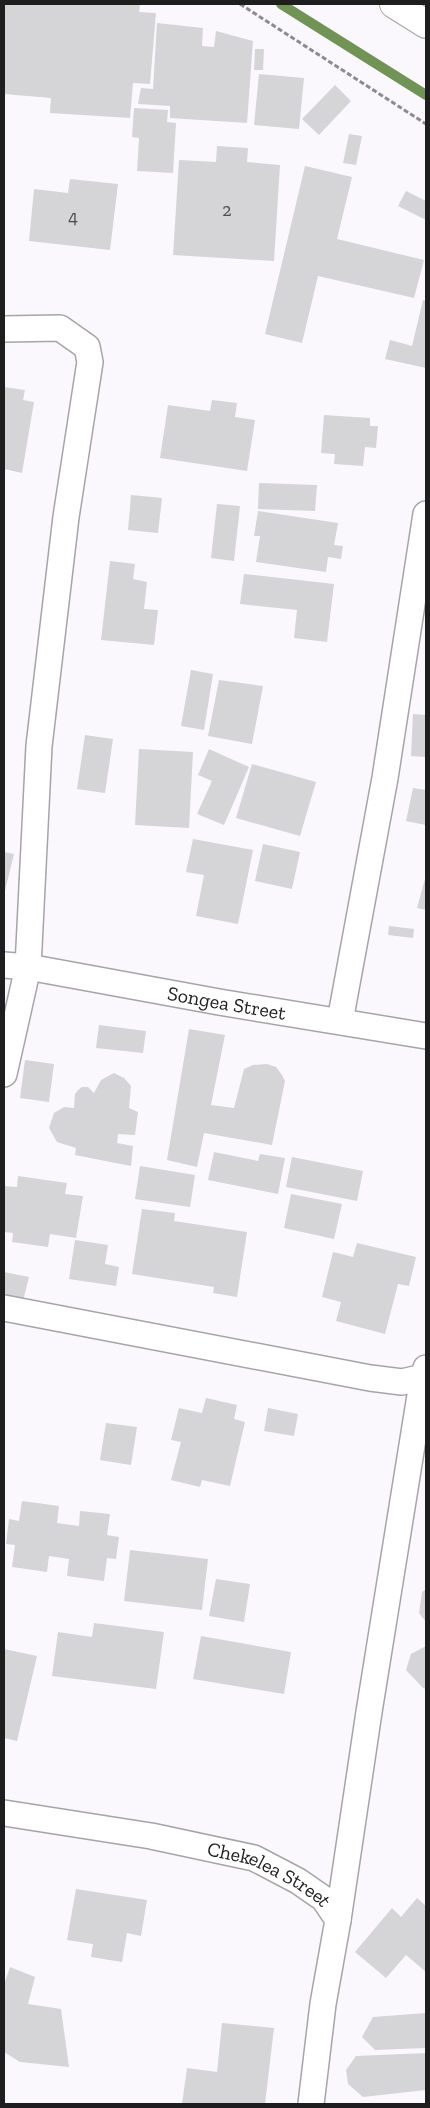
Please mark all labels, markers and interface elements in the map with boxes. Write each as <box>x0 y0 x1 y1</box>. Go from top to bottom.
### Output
house number: 2 <box>222 199 232 221</box>
house number: 4 <box>68 206 78 228</box>
street label: Songea Street <box>166 981 288 1025</box>
street label: Chekelea Street <box>205 1836 338 1911</box>

